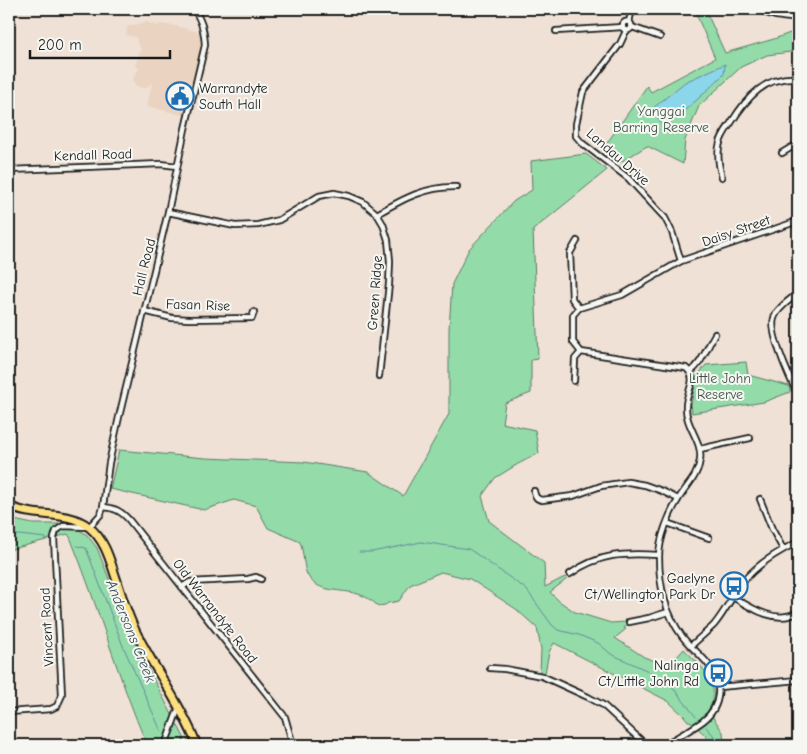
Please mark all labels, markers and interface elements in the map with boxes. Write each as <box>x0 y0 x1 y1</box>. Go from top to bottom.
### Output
scale bar <box>30 28 170 60</box>
text: 200 m <box>38 36 82 54</box>
place label: Warrandyte South Hall <box>199 80 268 113</box>
public building icon: Warrandyte South Hall <box>165 81 195 111</box>
park label: Yanggai Barring Reserve <box>613 103 709 136</box>
street label: Landau Drive <box>583 125 653 189</box>
street label: Kendall Road <box>54 145 132 165</box>
street label: Daisy Street <box>700 211 773 251</box>
street label: Hall Road <box>129 237 159 297</box>
street label: Green Ridge <box>364 255 386 331</box>
street label: Fasan Rise <box>166 295 230 315</box>
park label: Little John Reserve <box>689 370 751 403</box>
street label: Old Warrandyte Road <box>169 555 261 667</box>
place label: Gaelyne Ct/Wellington Park Dr <box>584 570 715 603</box>
bus stop icon: Gaelyne Ct/Wellington Park Dr <box>719 571 749 601</box>
water label: Andersons Creek <box>102 576 160 686</box>
street label: Vincent Road <box>36 587 58 667</box>
place label: Nalinga Ct/Little John Rd <box>598 657 699 690</box>
bus stop icon: Nalinga Ct/Little John Rd <box>703 658 733 688</box>

